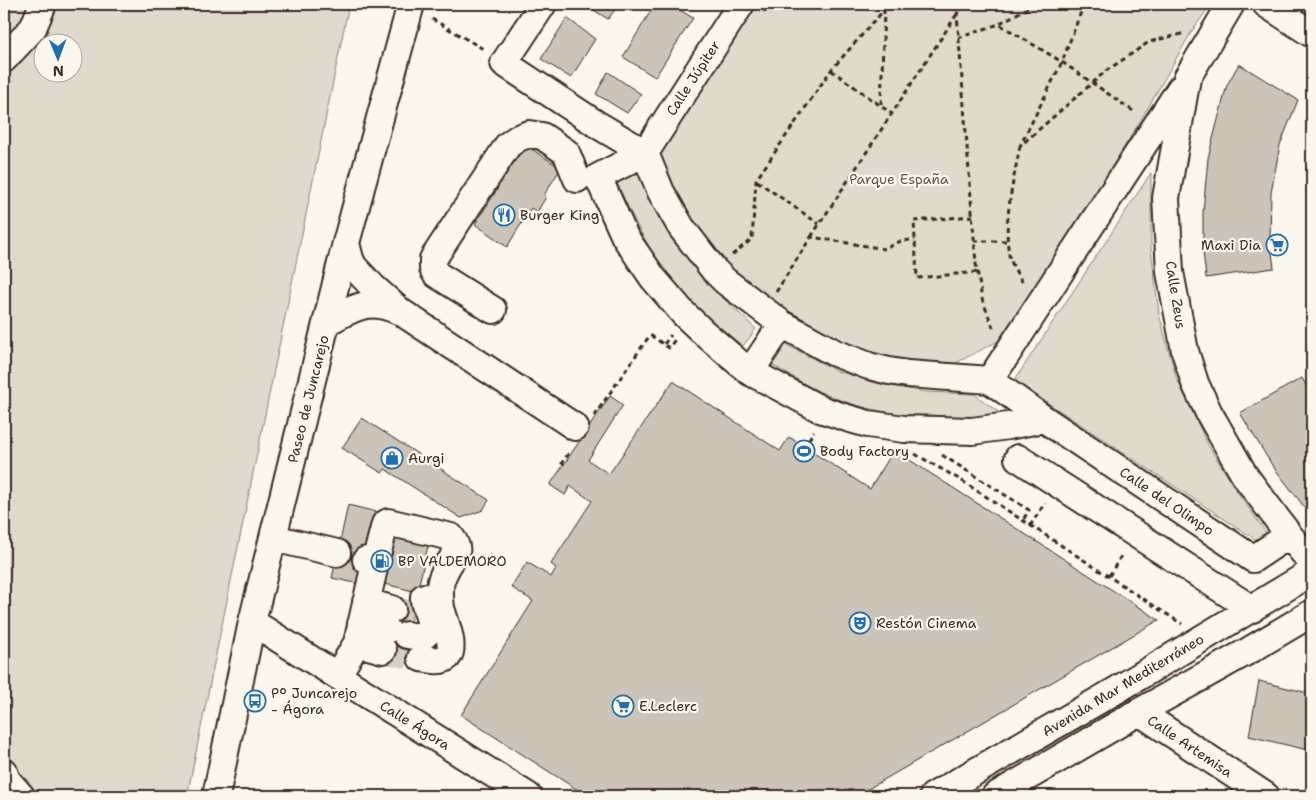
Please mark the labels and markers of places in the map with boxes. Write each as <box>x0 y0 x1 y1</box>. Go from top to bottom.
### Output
restaurant icon: Burger King <box>492 203 516 227</box>
place label: Burger King <box>520 206 599 224</box>
supermarket icon: Maxi Dia <box>1265 233 1289 257</box>
place label: Maxi Dia <box>1201 236 1261 254</box>
sports icon: Body Factory <box>792 439 816 463</box>
place label: Body Factory <box>820 442 909 460</box>
shop icon: Aurgi <box>380 446 404 470</box>
place label: Aurgi <box>408 449 445 467</box>
fuel station icon: BP VALDEMORO <box>370 549 394 573</box>
place label: BP VALDEMORO <box>398 552 506 570</box>
theatre icon: Restón Cinema <box>848 611 872 635</box>
place label: Restón Cinema <box>876 614 977 632</box>
place label: Pº Juncarejo - Ágora <box>271 684 357 718</box>
bus stop icon: Pº Juncarejo - Ágora <box>243 689 267 713</box>
supermarket icon: E.Leclerc <box>611 694 635 718</box>
place label: E.Leclerc <box>639 697 697 715</box>

